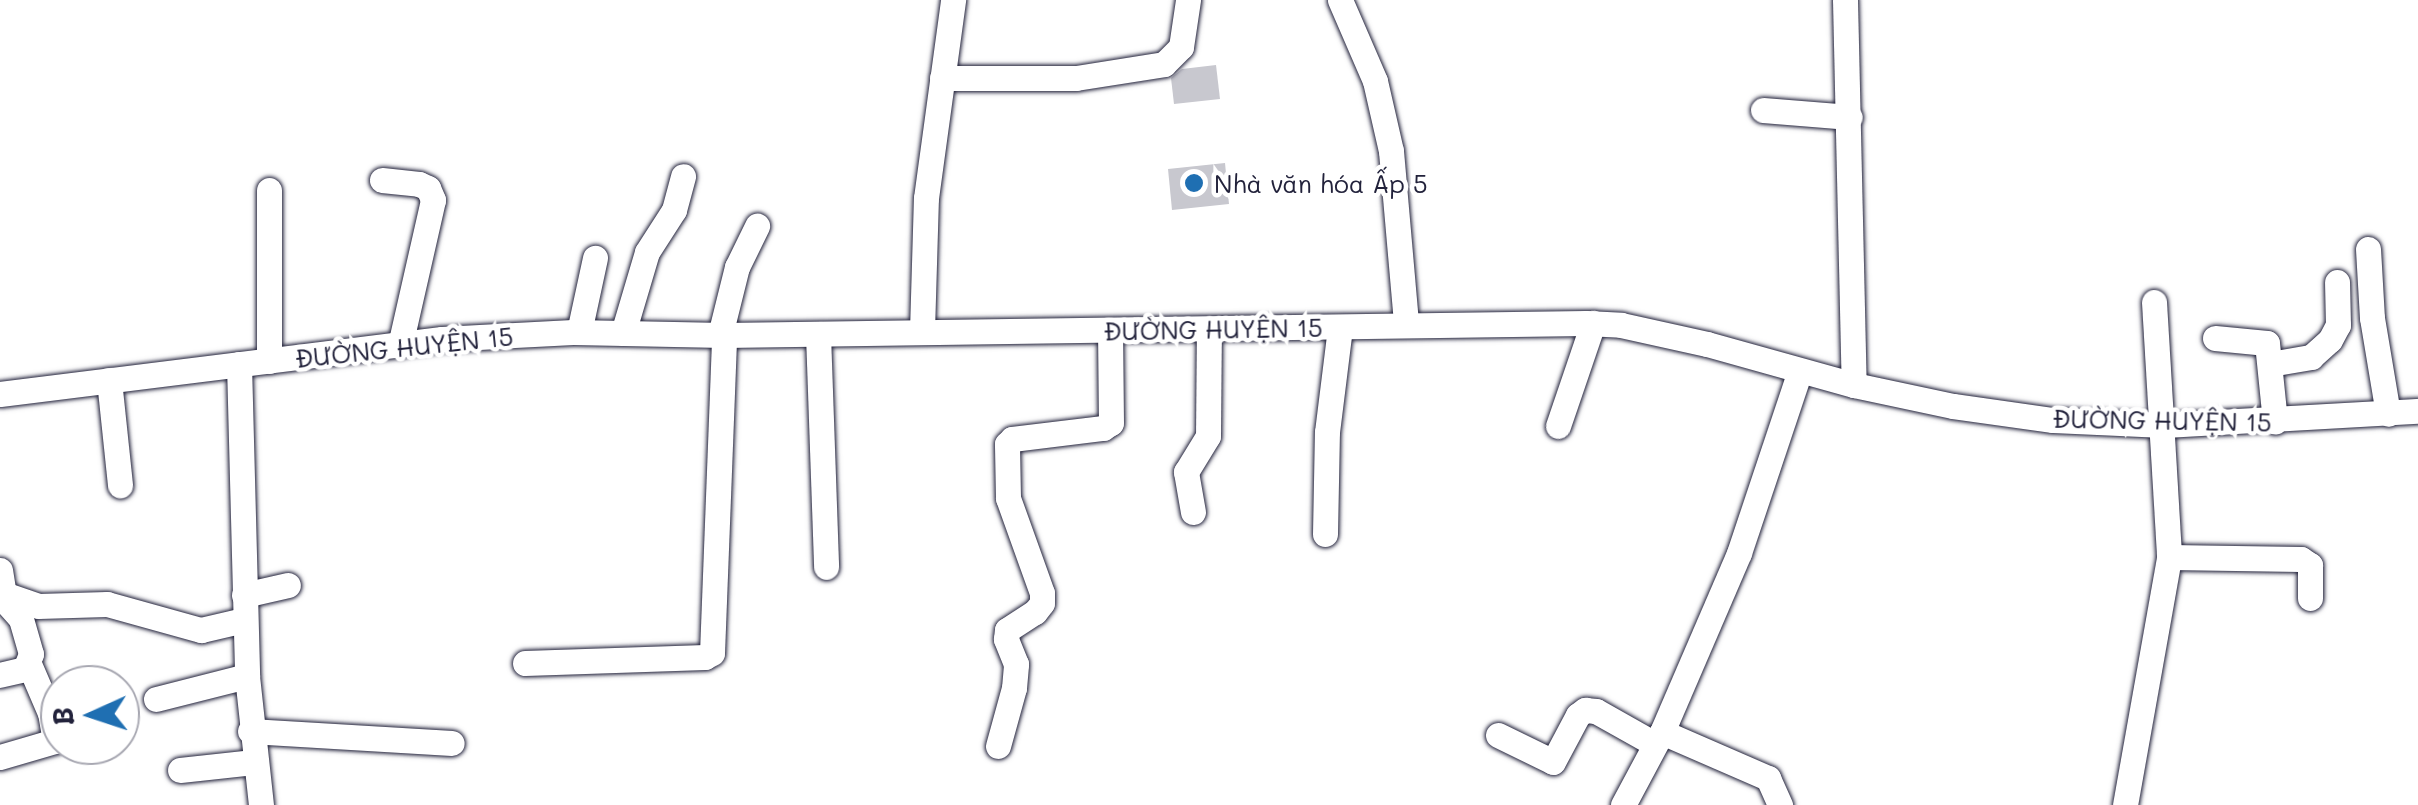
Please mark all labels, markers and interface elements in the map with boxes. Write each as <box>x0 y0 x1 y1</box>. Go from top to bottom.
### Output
place label: Nhà văn hóa Ấp 5 <box>1214 168 1428 198</box>
marker: Nhà văn hóa Ấp 5 <box>1183 172 1205 194</box>
street label: ĐƯỜNG HUYỆN 15 <box>1103 312 1323 346</box>
street label: ĐƯỜNG HUYỆN 15 <box>294 321 514 373</box>
street label: ĐƯỜNG HUYỆN 15 <box>2052 403 2272 437</box>
north arrow <box>40 665 140 765</box>
text: B <box>44 706 81 727</box>

